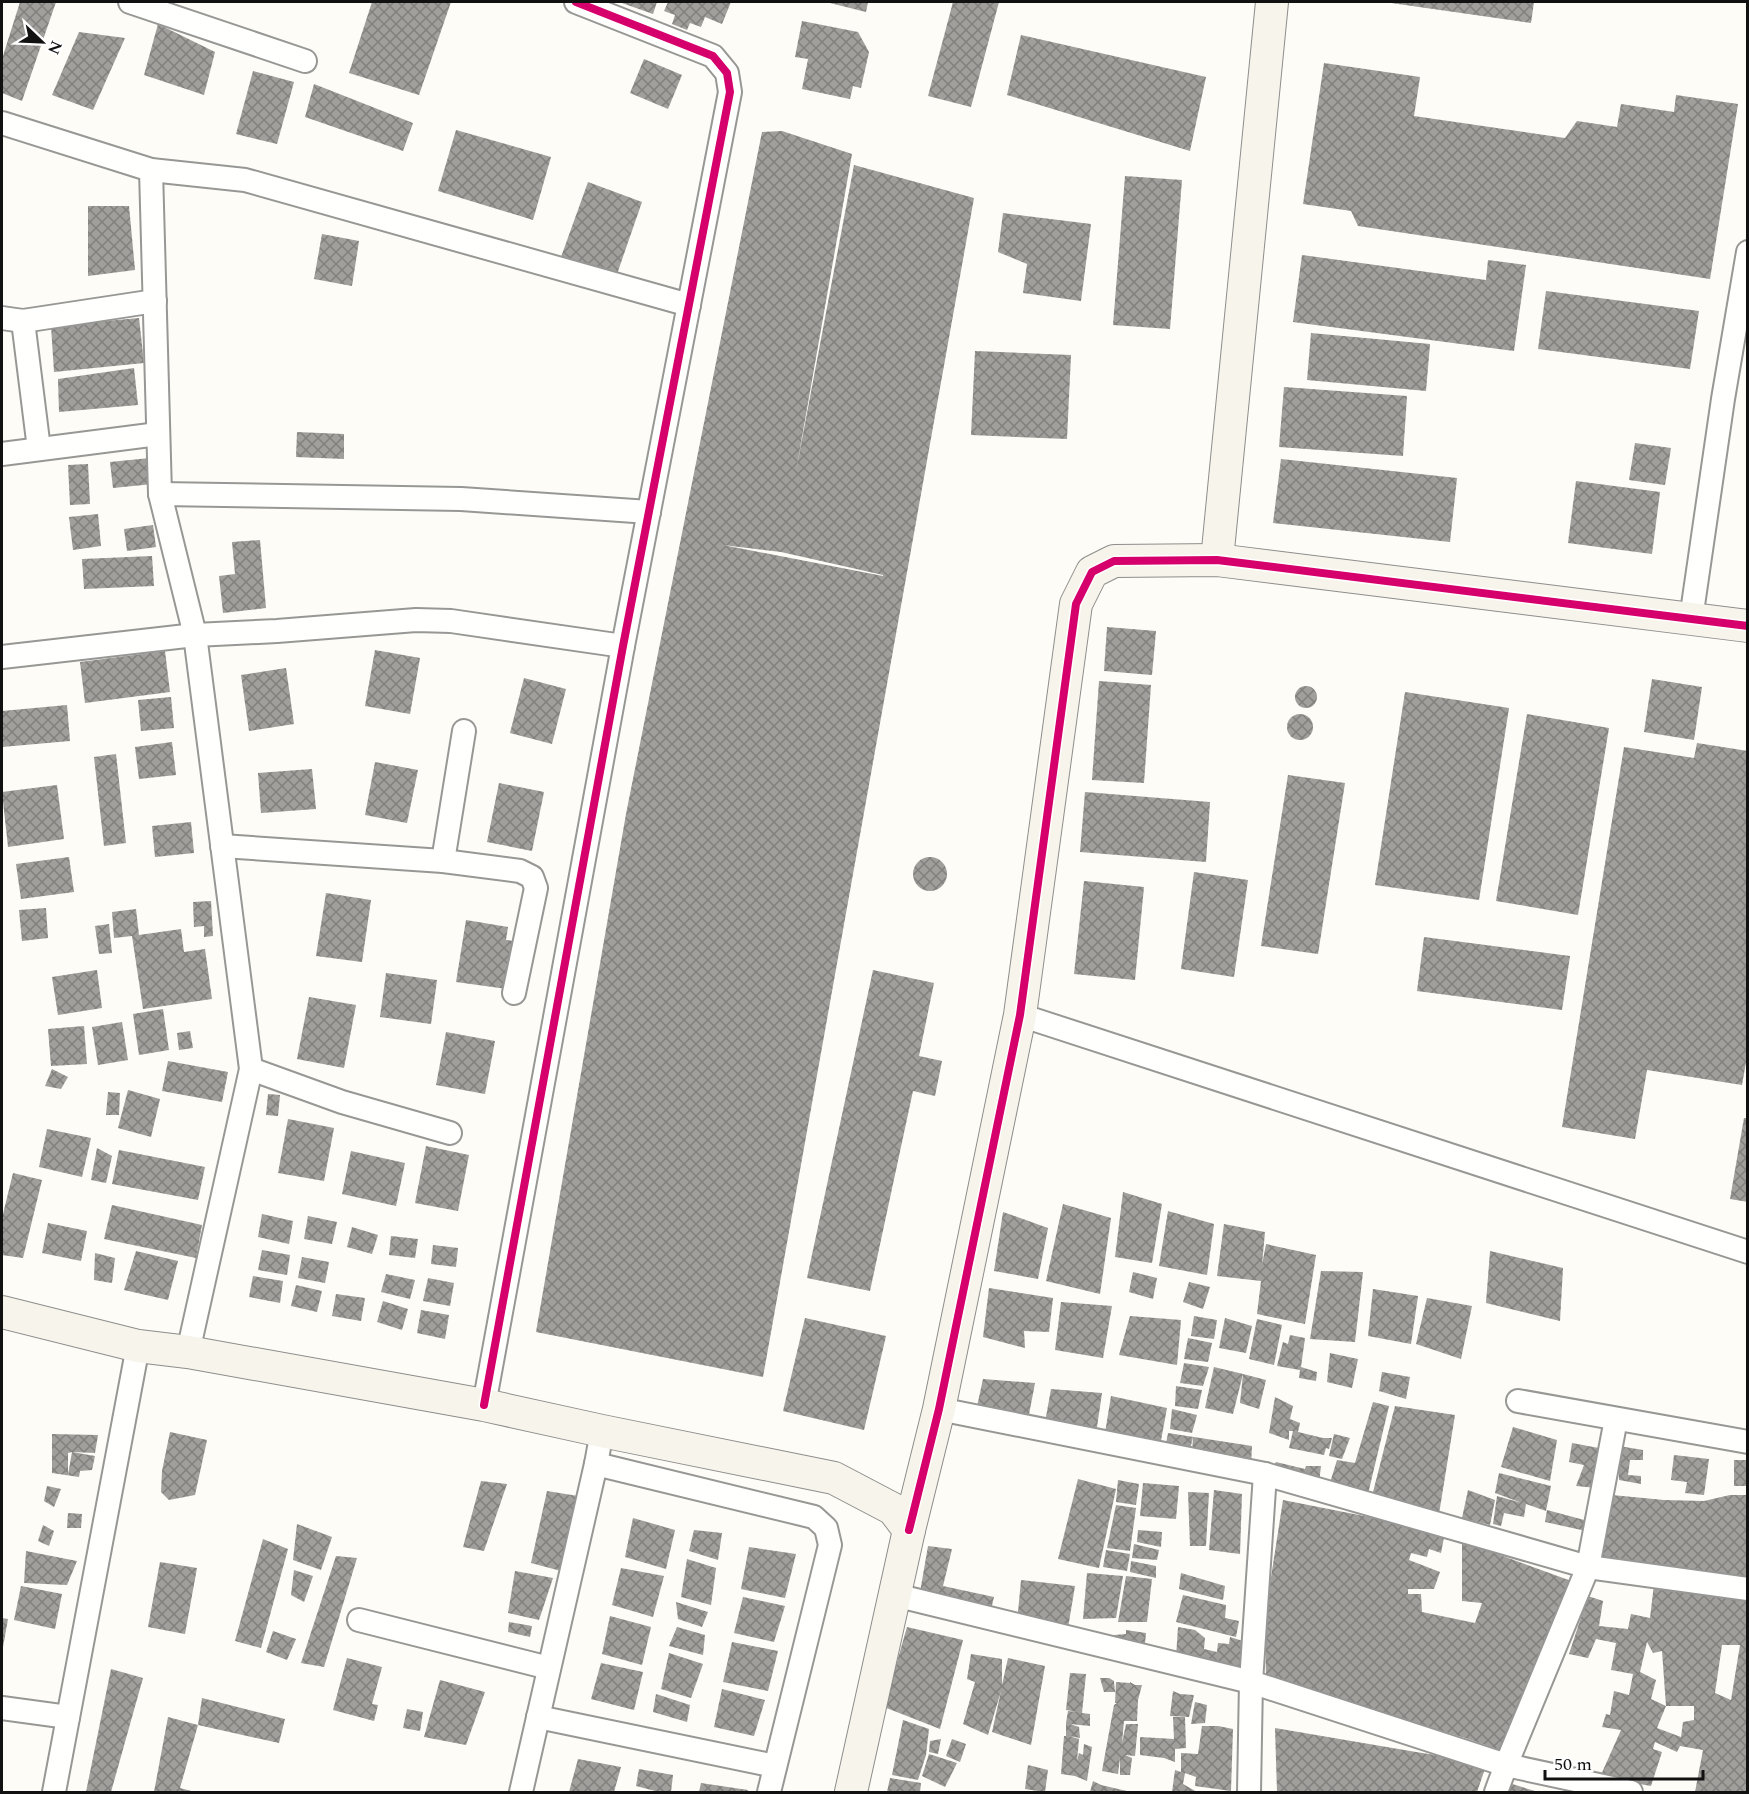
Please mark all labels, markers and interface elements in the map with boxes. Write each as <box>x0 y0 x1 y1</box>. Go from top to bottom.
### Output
north arrow <box>12 12 72 72</box>
text: N <box>41 37 68 58</box>
scale bar <box>1545 1743 1702 1781</box>
text: 50 m <box>1554 1751 1592 1778</box>

